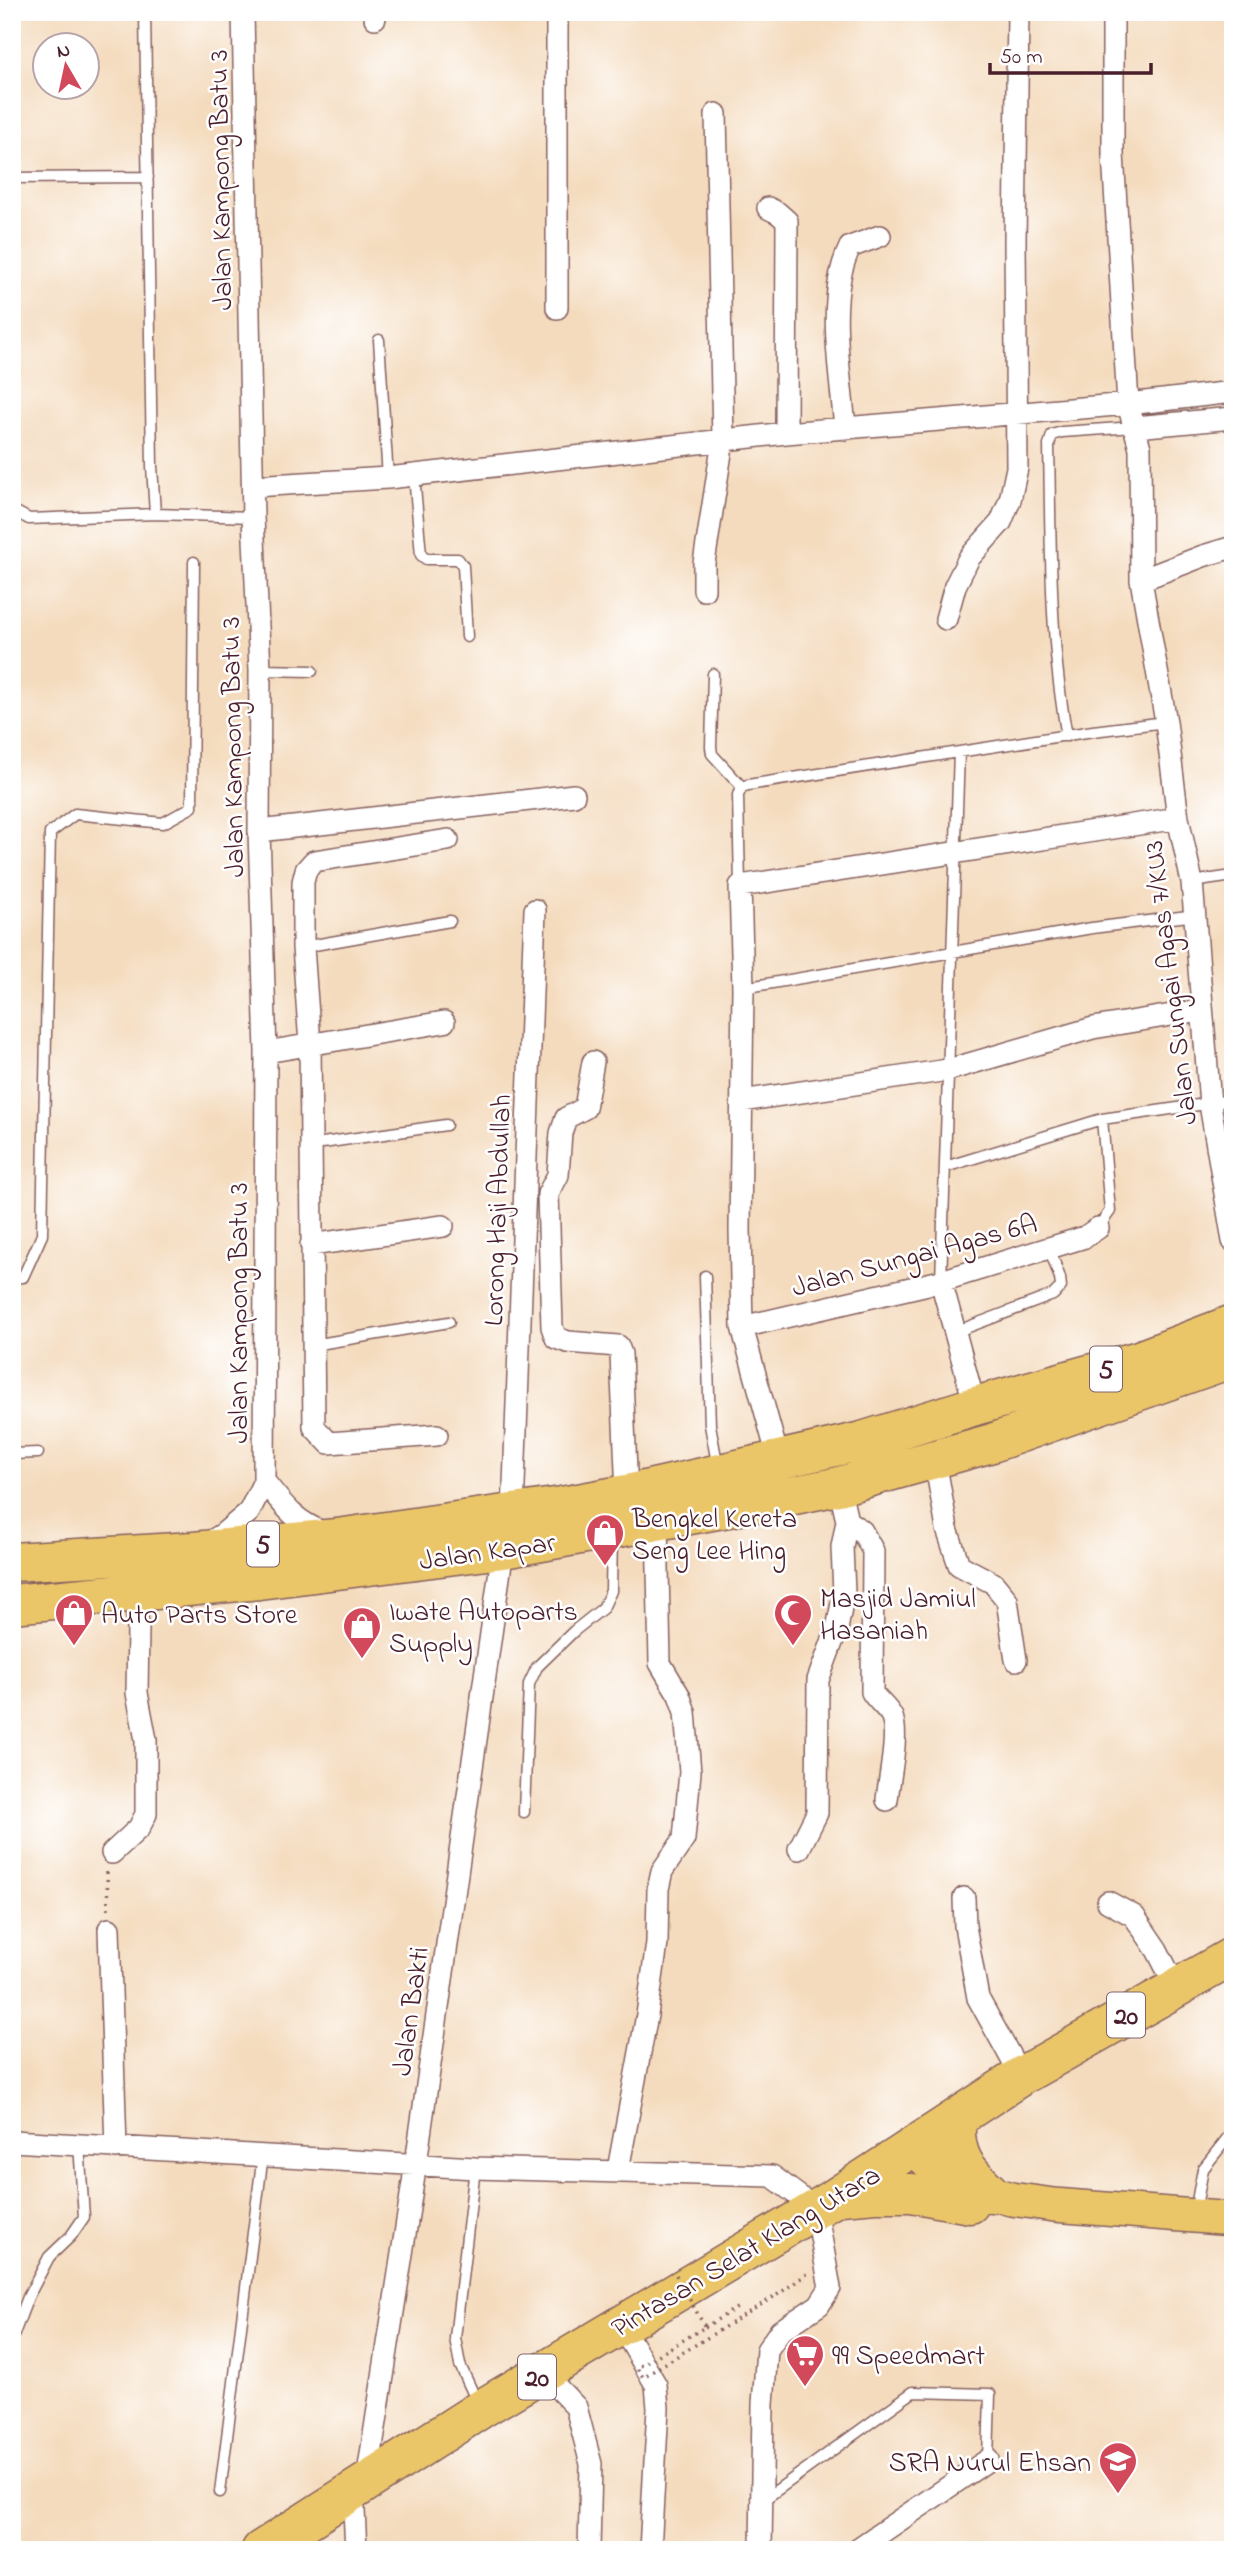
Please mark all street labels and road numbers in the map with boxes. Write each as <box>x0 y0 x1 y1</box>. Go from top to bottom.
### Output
street label: Jalan Kampong Batu 3 <box>200 49 245 311</box>
street label: Jalan Kampong Batu 3 <box>212 616 257 878</box>
street label: Jalan Sungai Agas 7/KU3 <box>1135 838 1210 1127</box>
street label: Lorong Haji Abdullah <box>475 1093 524 1327</box>
street label: Jalan Kampong Batu 3 <box>220 1183 261 1443</box>
street label: Jalan Sungai Agas 6A <box>788 1205 1042 1310</box>
road number: 5 <box>1090 1346 1122 1392</box>
road number: 5 <box>247 1522 279 1567</box>
street label: Jalan Kapar <box>417 1524 559 1583</box>
street label: Jalan Bakti <box>383 1944 442 2079</box>
road number: 20 <box>1107 1992 1145 2038</box>
street label: Pintasan Selat Klang Utara <box>604 2156 889 2350</box>
road number: 20 <box>518 2354 556 2400</box>

